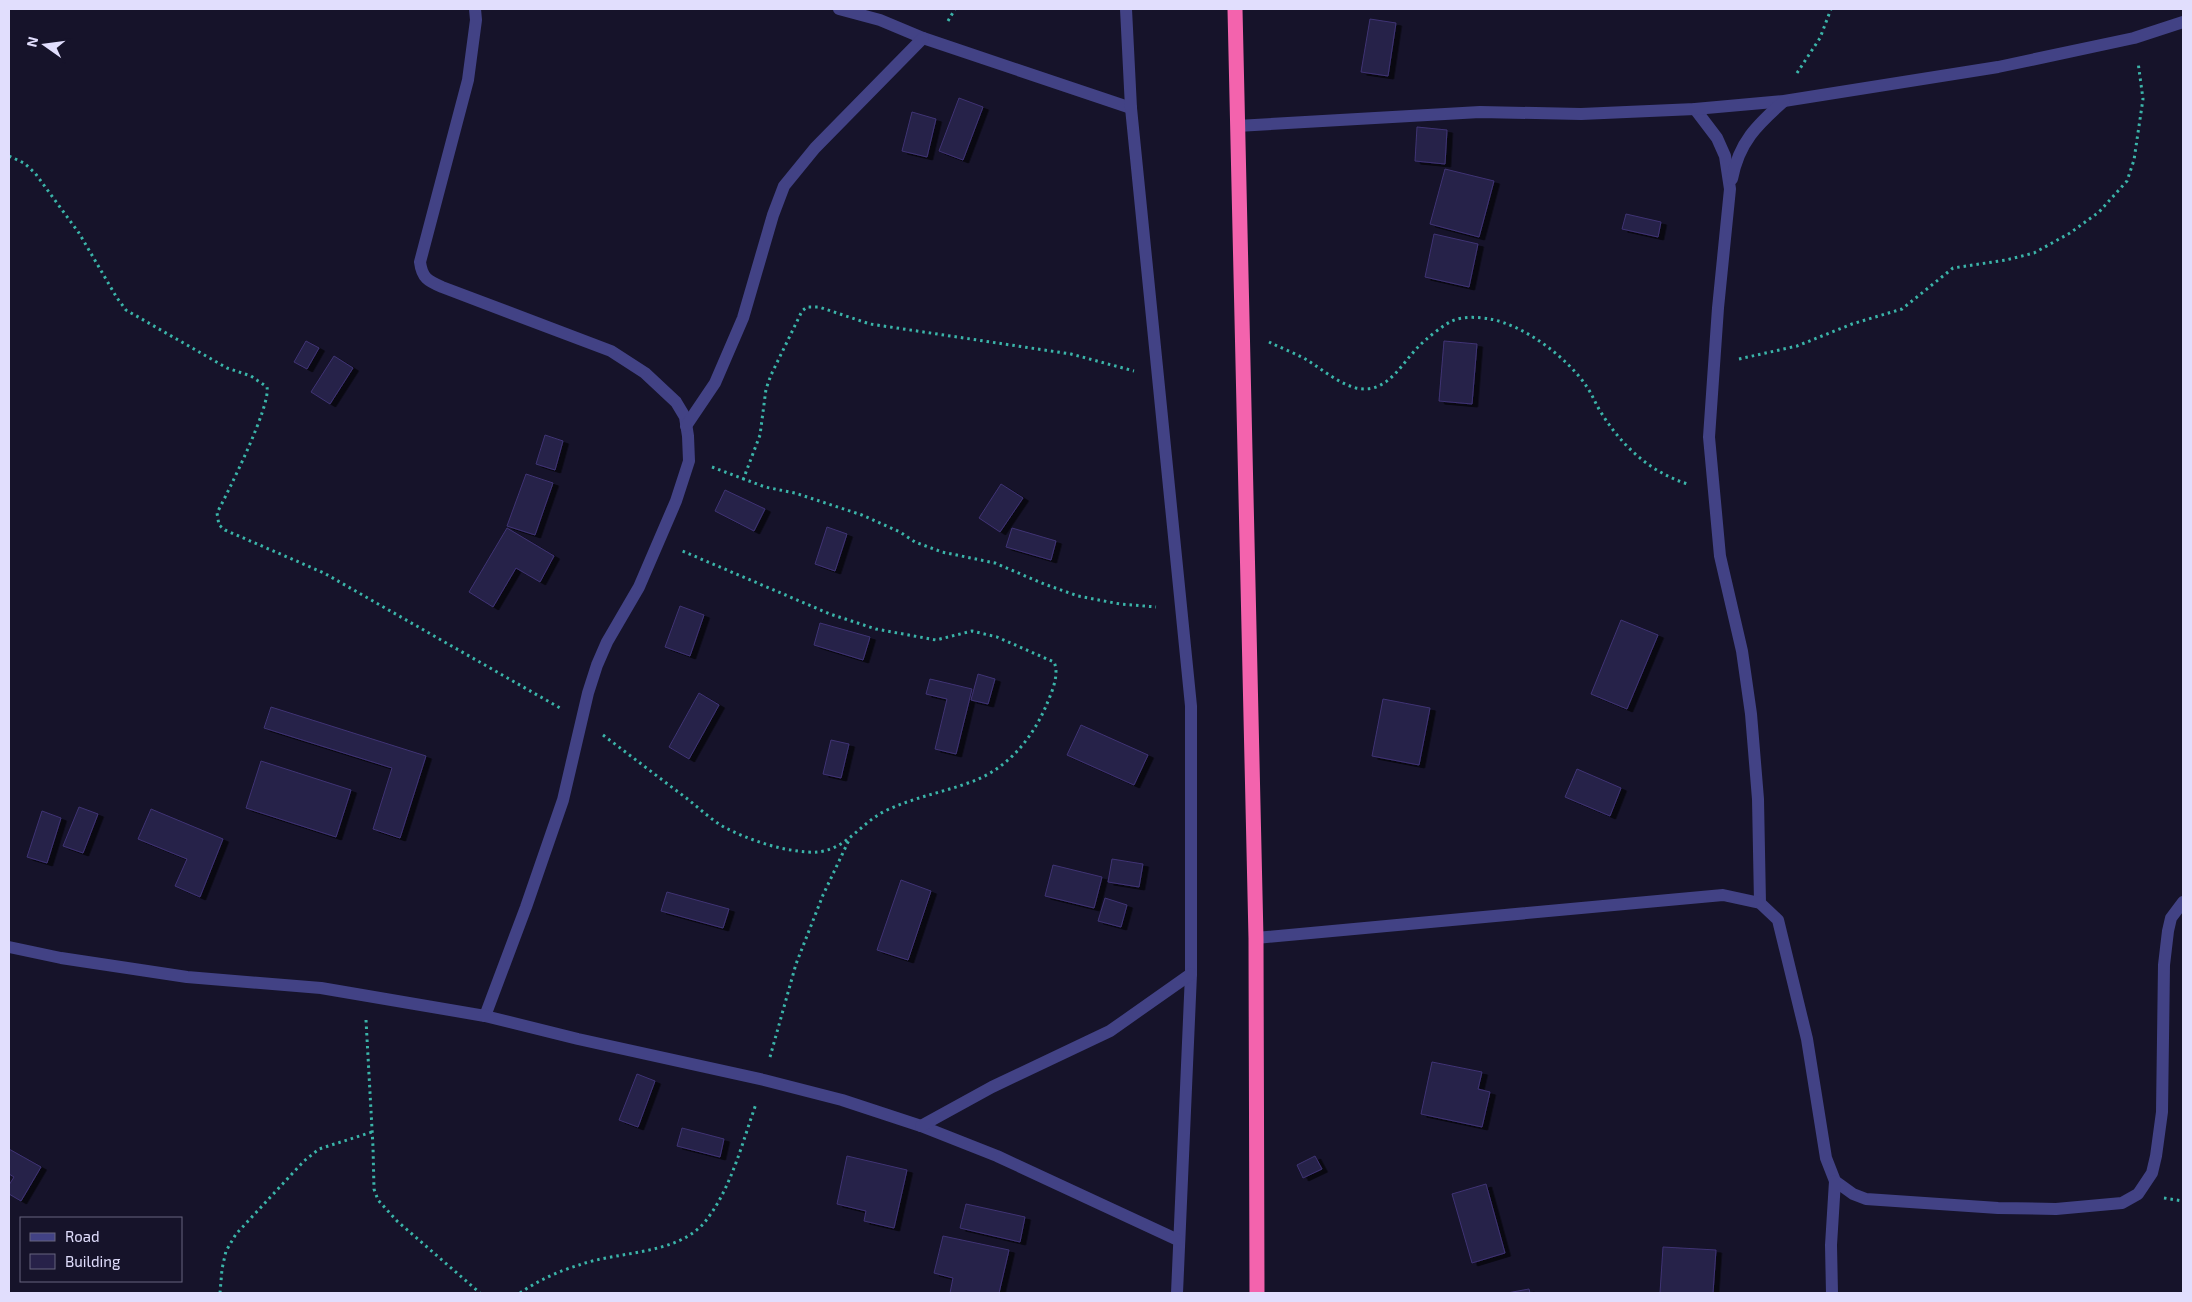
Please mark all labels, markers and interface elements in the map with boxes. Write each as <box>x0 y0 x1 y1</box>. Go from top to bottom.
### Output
north arrow <box>20 20 70 70</box>
text: N <box>22 35 41 49</box>
legend <box>20 1217 182 1282</box>
text: Road <box>65 1227 100 1245</box>
text: Building <box>65 1252 121 1270</box>

